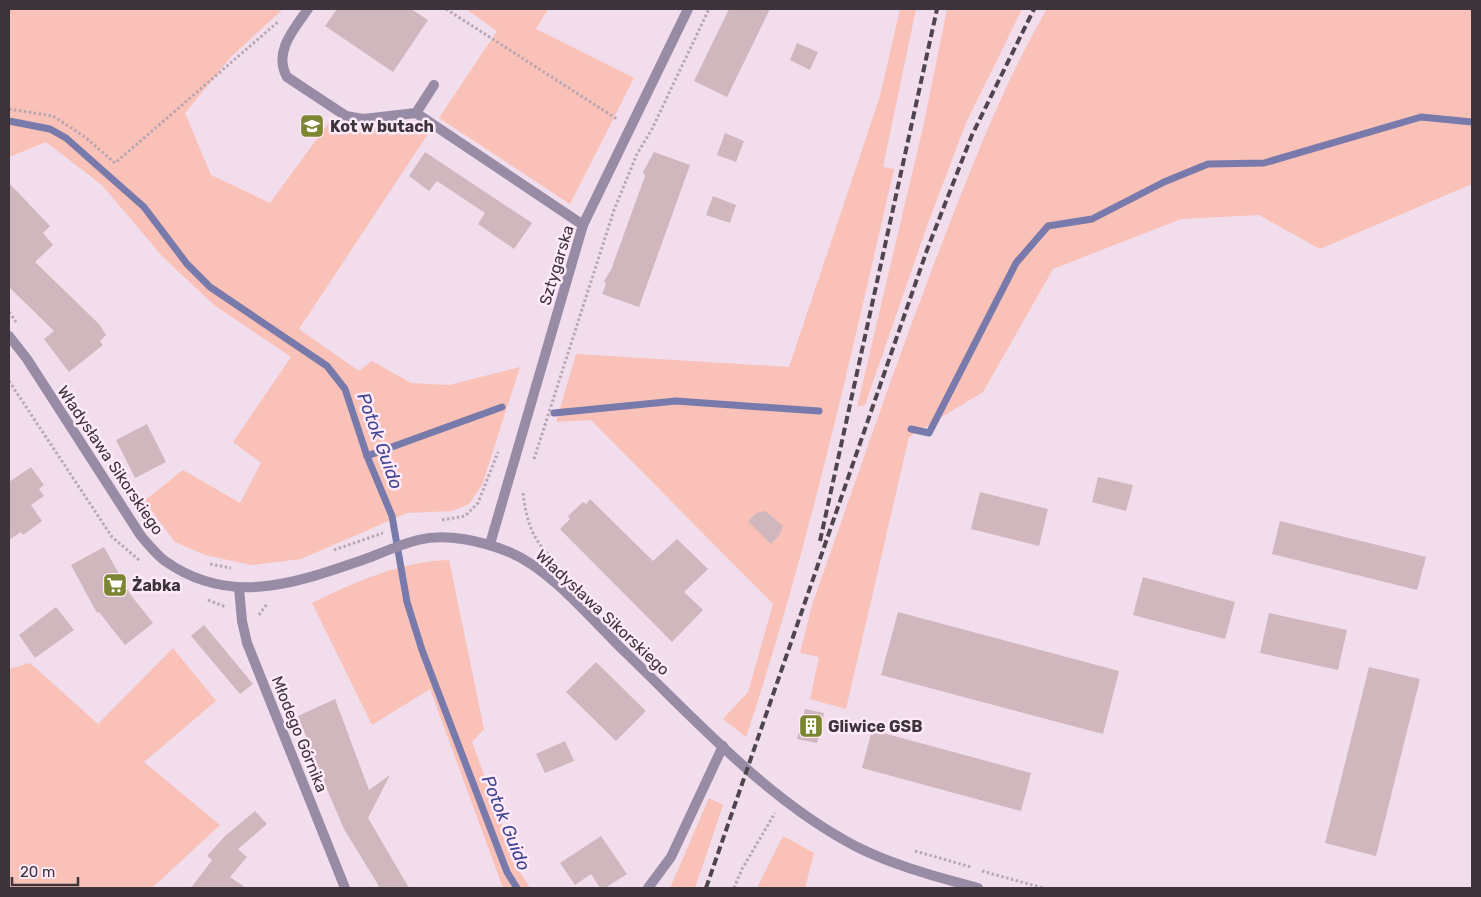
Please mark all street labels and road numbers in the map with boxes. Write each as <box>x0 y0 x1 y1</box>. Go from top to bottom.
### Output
street label: Sztygarska <box>535 223 578 307</box>
street label: Władysława Sikorskiego <box>54 382 168 538</box>
street label: Władysława Sikorskiego <box>532 545 673 679</box>
street label: Młodego Górnika <box>267 673 332 795</box>

